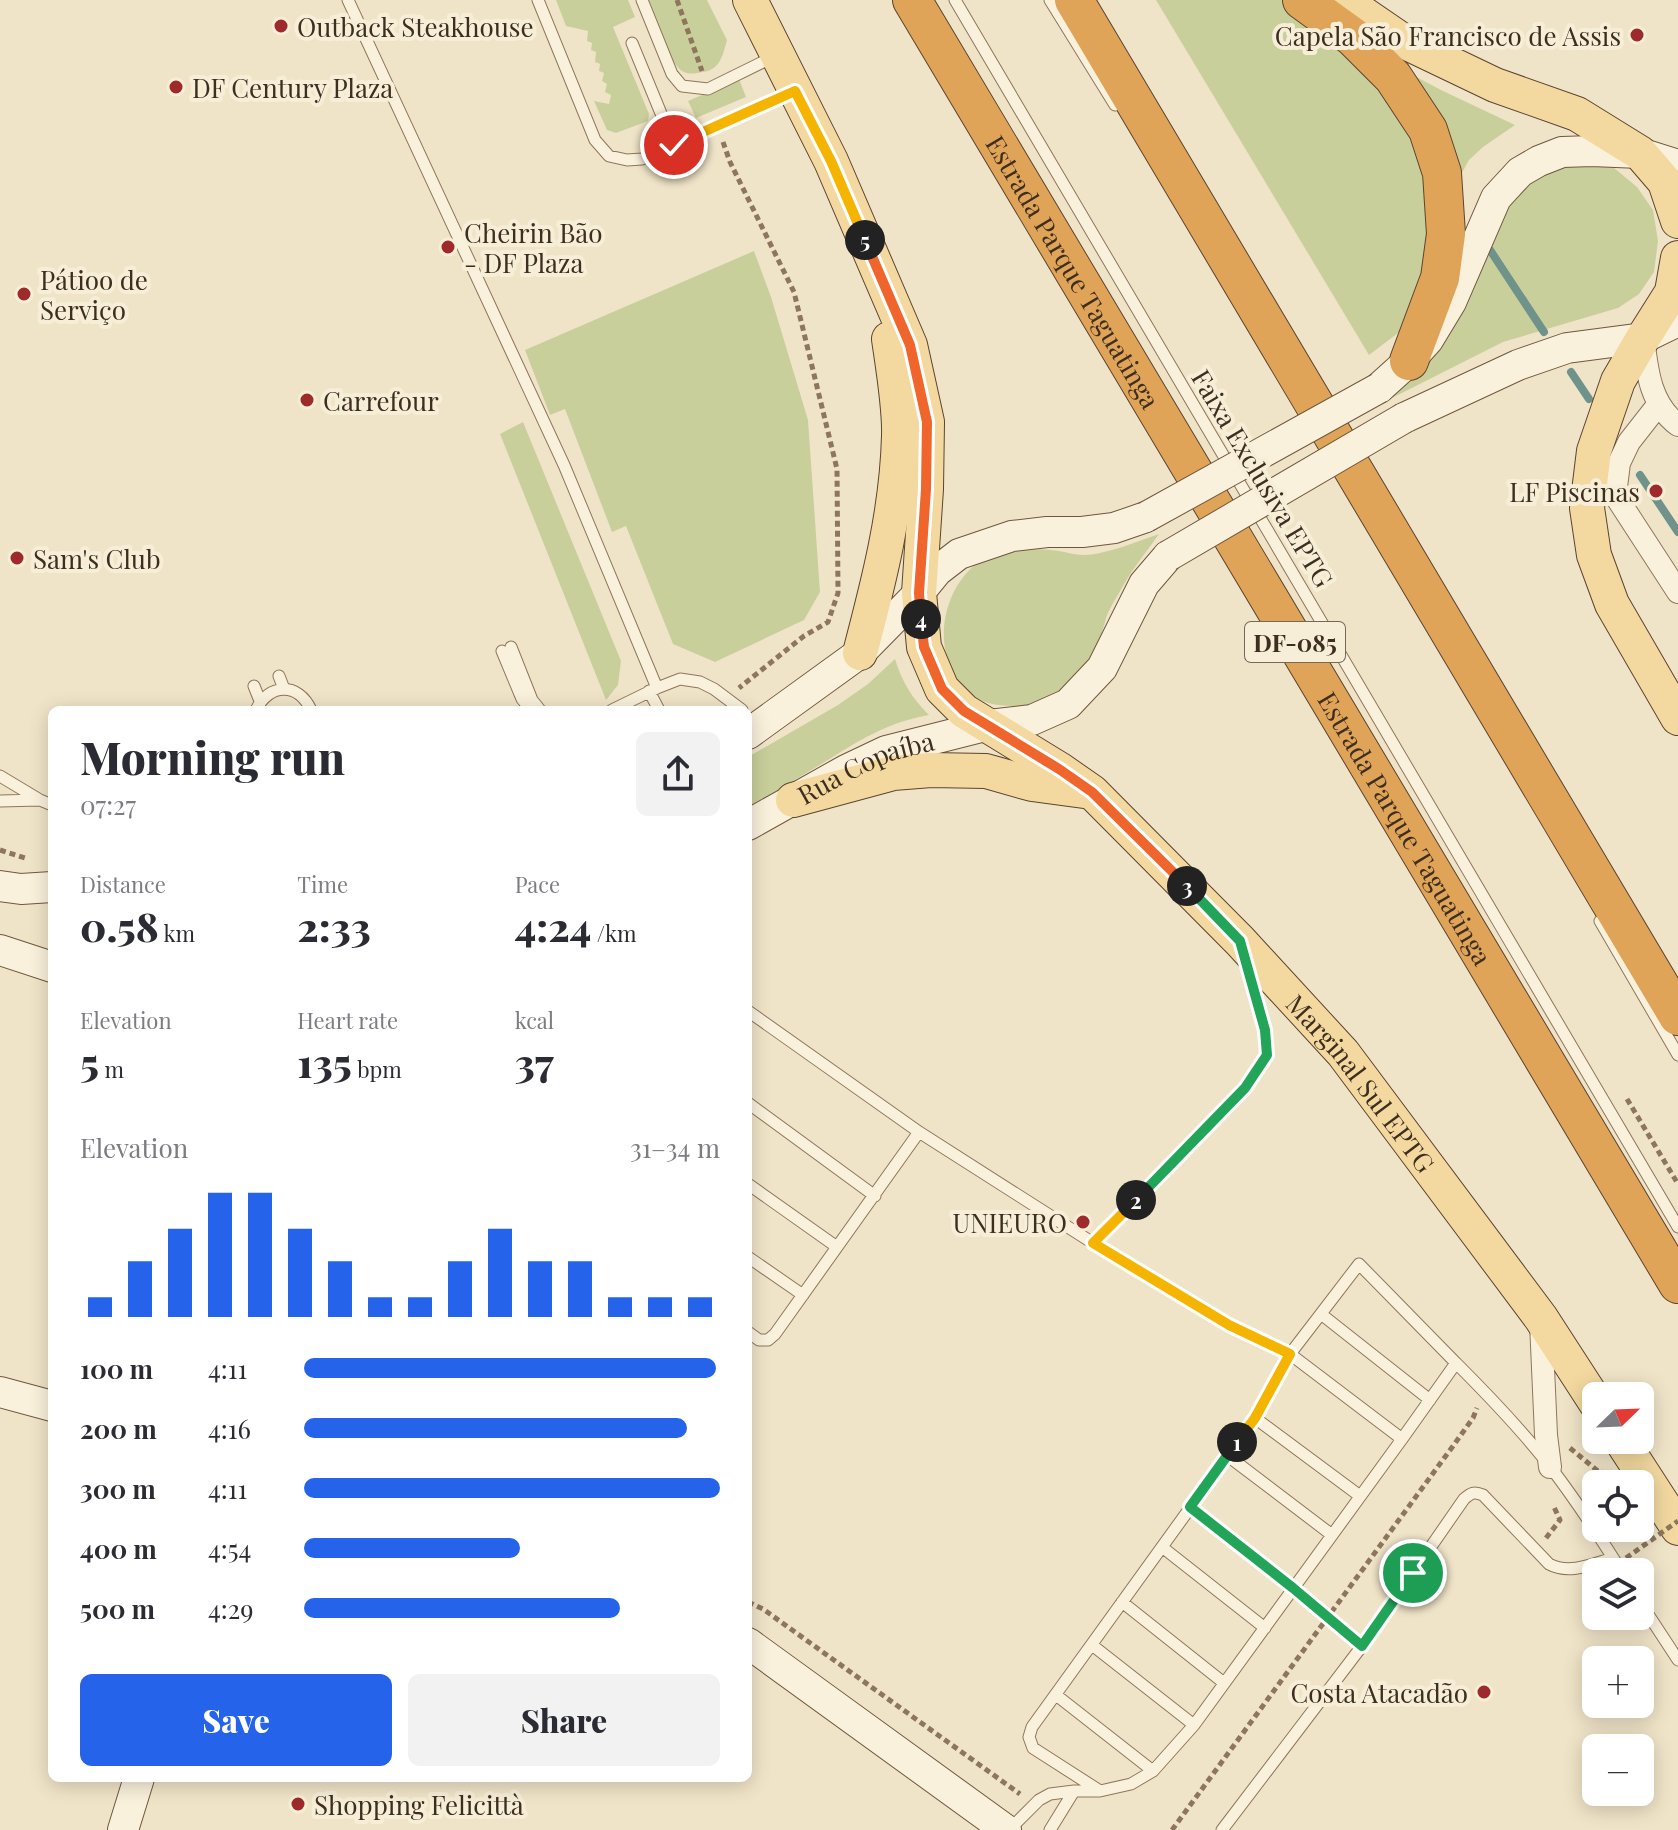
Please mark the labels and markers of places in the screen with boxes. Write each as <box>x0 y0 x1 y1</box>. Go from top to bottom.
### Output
place label: Outback Steakhouse <box>297 9 534 44</box>
marker: Outback Steakhouse <box>272 17 290 35</box>
place label: Capela São Francisco de Assis <box>1275 18 1621 53</box>
marker: Capela São Francisco de Assis <box>1628 26 1646 44</box>
place label: DF Century Plaza <box>192 70 393 105</box>
marker: DF Century Plaza <box>167 78 185 96</box>
pin <box>640 111 708 179</box>
place label: Cheirin Bão - DF Plaza <box>464 215 603 280</box>
pin: 5 <box>845 220 885 260</box>
marker: Cheirin Bão - DF Plaza <box>439 238 457 256</box>
place label: Pátioo de Serviço <box>40 262 148 327</box>
marker: Pátioo de Serviço <box>15 285 33 303</box>
place label: Carrefour <box>323 383 439 418</box>
marker: Carrefour <box>298 391 316 409</box>
place label: LF Piscinas <box>1509 474 1640 509</box>
marker: LF Piscinas <box>1647 482 1665 500</box>
place label: Sam's Club <box>33 541 161 576</box>
marker: Sam's Club <box>8 549 26 567</box>
pin: 4 <box>901 599 941 639</box>
pin: 3 <box>1167 866 1207 906</box>
pin: 2 <box>1116 1180 1156 1220</box>
place label: UNIEURO <box>952 1205 1067 1240</box>
marker: UNIEURO <box>1074 1213 1092 1231</box>
pin: 1 <box>1217 1422 1257 1462</box>
pin <box>1379 1539 1447 1607</box>
place label: Costa Atacadão <box>1290 1675 1468 1710</box>
marker: Costa Atacadão <box>1475 1683 1493 1701</box>
place label: Shopping Felicittà <box>314 1787 524 1822</box>
marker: Shopping Felicittà <box>289 1795 307 1813</box>

